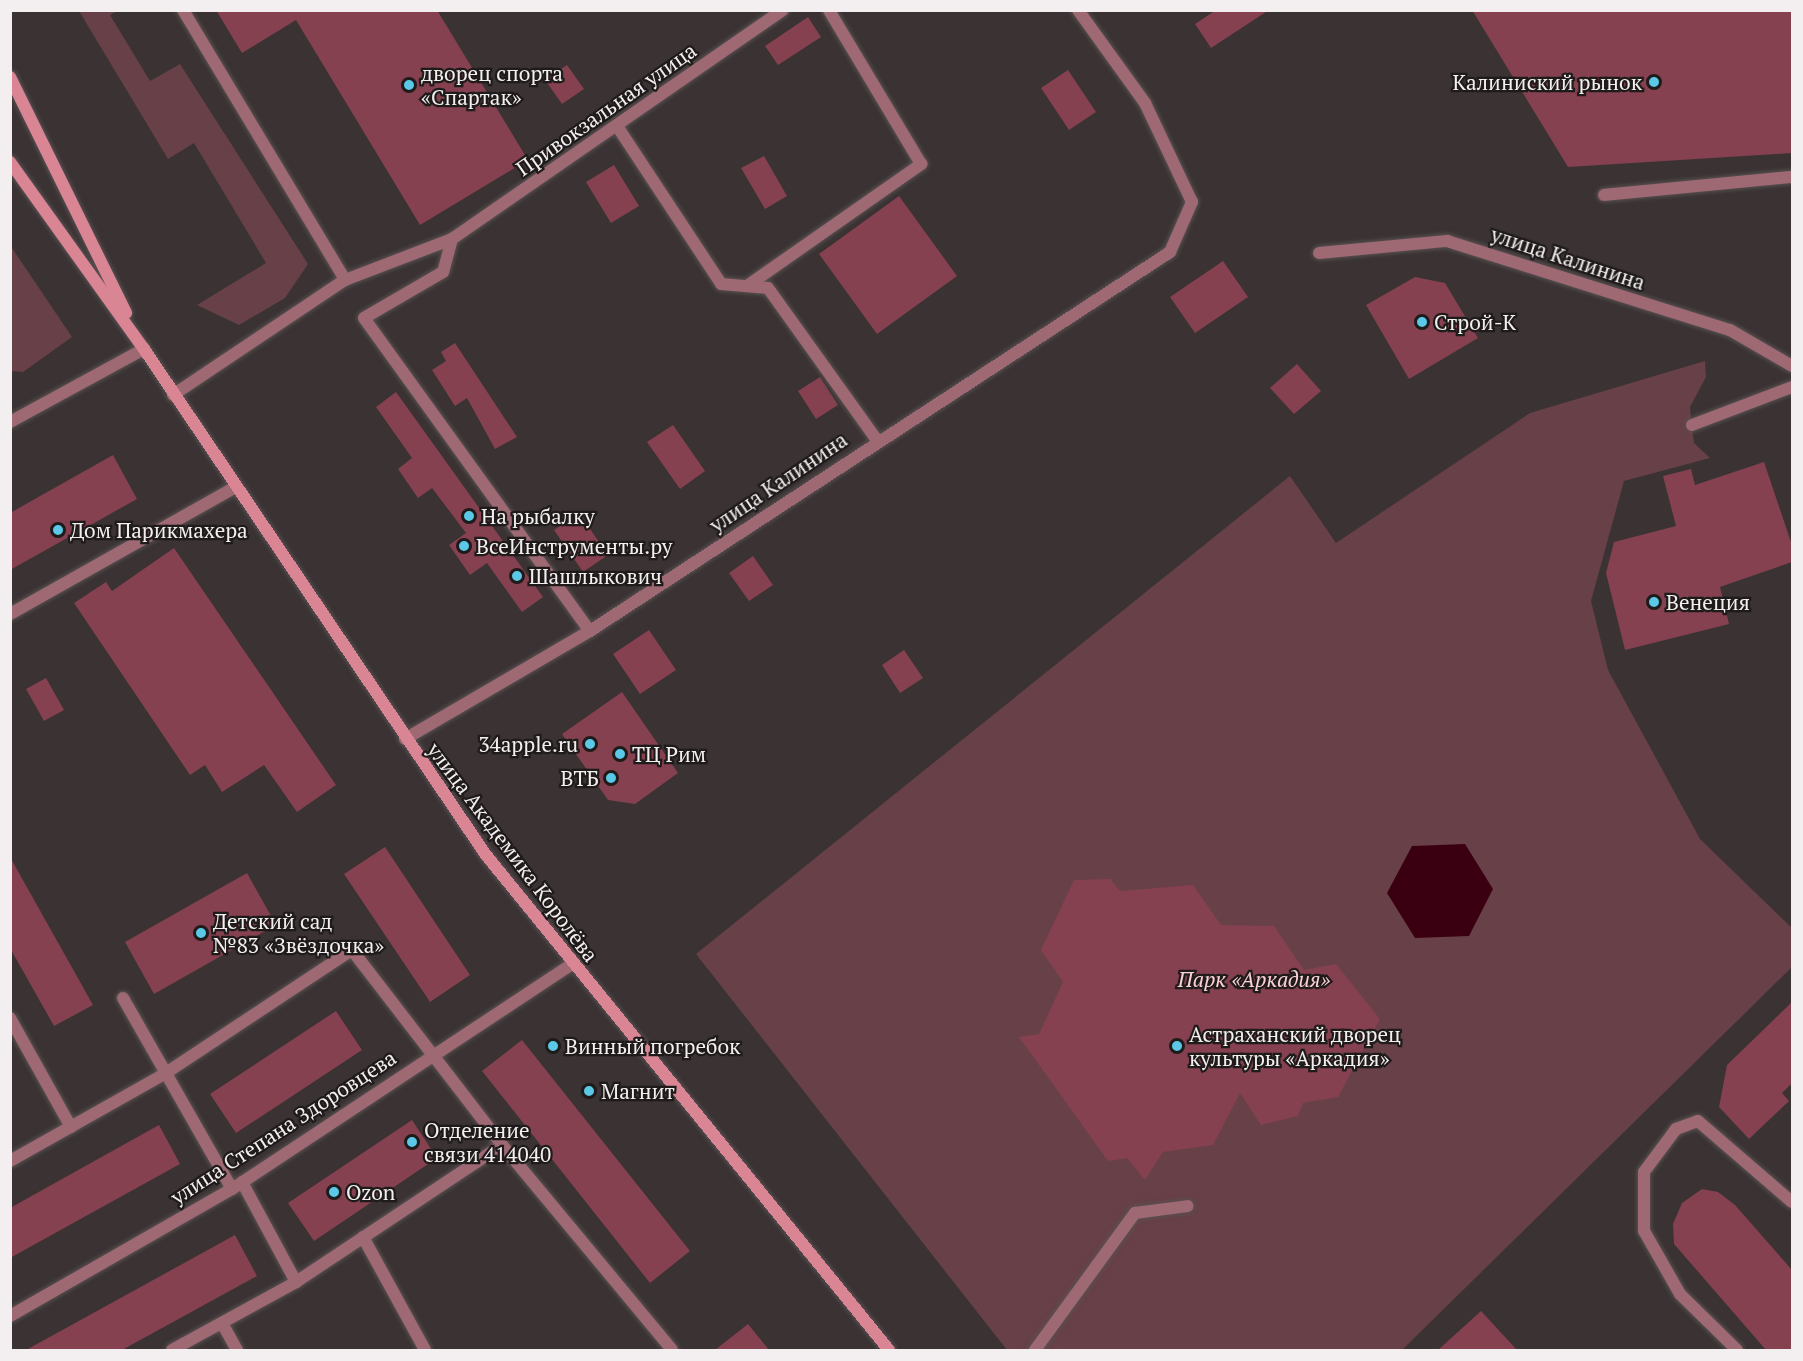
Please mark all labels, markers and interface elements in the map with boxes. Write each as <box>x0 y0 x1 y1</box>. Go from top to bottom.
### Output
street label: Привокзальная улица <box>511 37 701 181</box>
place label: дворец спорта «Спартак» <box>421 60 563 110</box>
place label: Калиниский рынок <box>1453 69 1642 95</box>
marker: Калиниский рынок <box>1647 75 1661 89</box>
marker: дворец спорта «Спартак» <box>402 78 416 92</box>
street label: улица Калинина <box>1488 221 1648 295</box>
place label: Строй-К <box>1434 309 1516 335</box>
marker: Строй-К <box>1415 315 1429 329</box>
street label: улица Калинина <box>704 427 852 537</box>
place label: На рыбалку <box>481 503 595 529</box>
marker: На рыбалку <box>462 509 476 523</box>
place label: Дом Парикмахера <box>70 517 248 543</box>
marker: Дом Парикмахера <box>51 523 65 537</box>
place label: ВсеИнструменты.ру <box>476 533 672 559</box>
marker: ВсеИнструменты.ру <box>457 539 471 553</box>
place label: Шашлыкович <box>529 563 662 589</box>
marker: Шашлыкович <box>510 569 524 583</box>
place label: Венеция <box>1666 589 1750 615</box>
marker: Венеция <box>1647 595 1661 609</box>
place label: 34apple.ru <box>478 731 578 757</box>
street label: улица Академика Королёва <box>422 737 604 967</box>
marker: 34apple.ru <box>583 737 597 751</box>
place label: ТЦ Рим <box>632 741 706 767</box>
marker: ТЦ Рим <box>613 747 627 761</box>
place label: ВТБ <box>560 765 599 791</box>
marker: ВТБ <box>604 771 618 785</box>
place label: Детский сад №83 «Звёздочка» <box>213 908 384 958</box>
marker: Детский сад №83 «Звёздочка» <box>194 926 208 940</box>
park label: Парк «Аркадия» <box>1178 966 1330 992</box>
place label: Астраханский дворец культуры «Аркадия» <box>1189 1021 1401 1071</box>
place label: Винный погребок <box>565 1033 740 1059</box>
marker: Винный погребок <box>546 1039 560 1053</box>
marker: Астраханский дворец культуры «Аркадия» <box>1170 1039 1184 1053</box>
street label: улица Степана Здоровцева <box>165 1045 401 1209</box>
place label: Магнит <box>601 1078 675 1104</box>
marker: Магнит <box>582 1084 596 1098</box>
place label: Отделение связи 414040 <box>424 1117 551 1167</box>
marker: Отделение связи 414040 <box>405 1135 419 1149</box>
place label: Ozon <box>346 1179 395 1205</box>
marker: Ozon <box>327 1185 341 1199</box>

